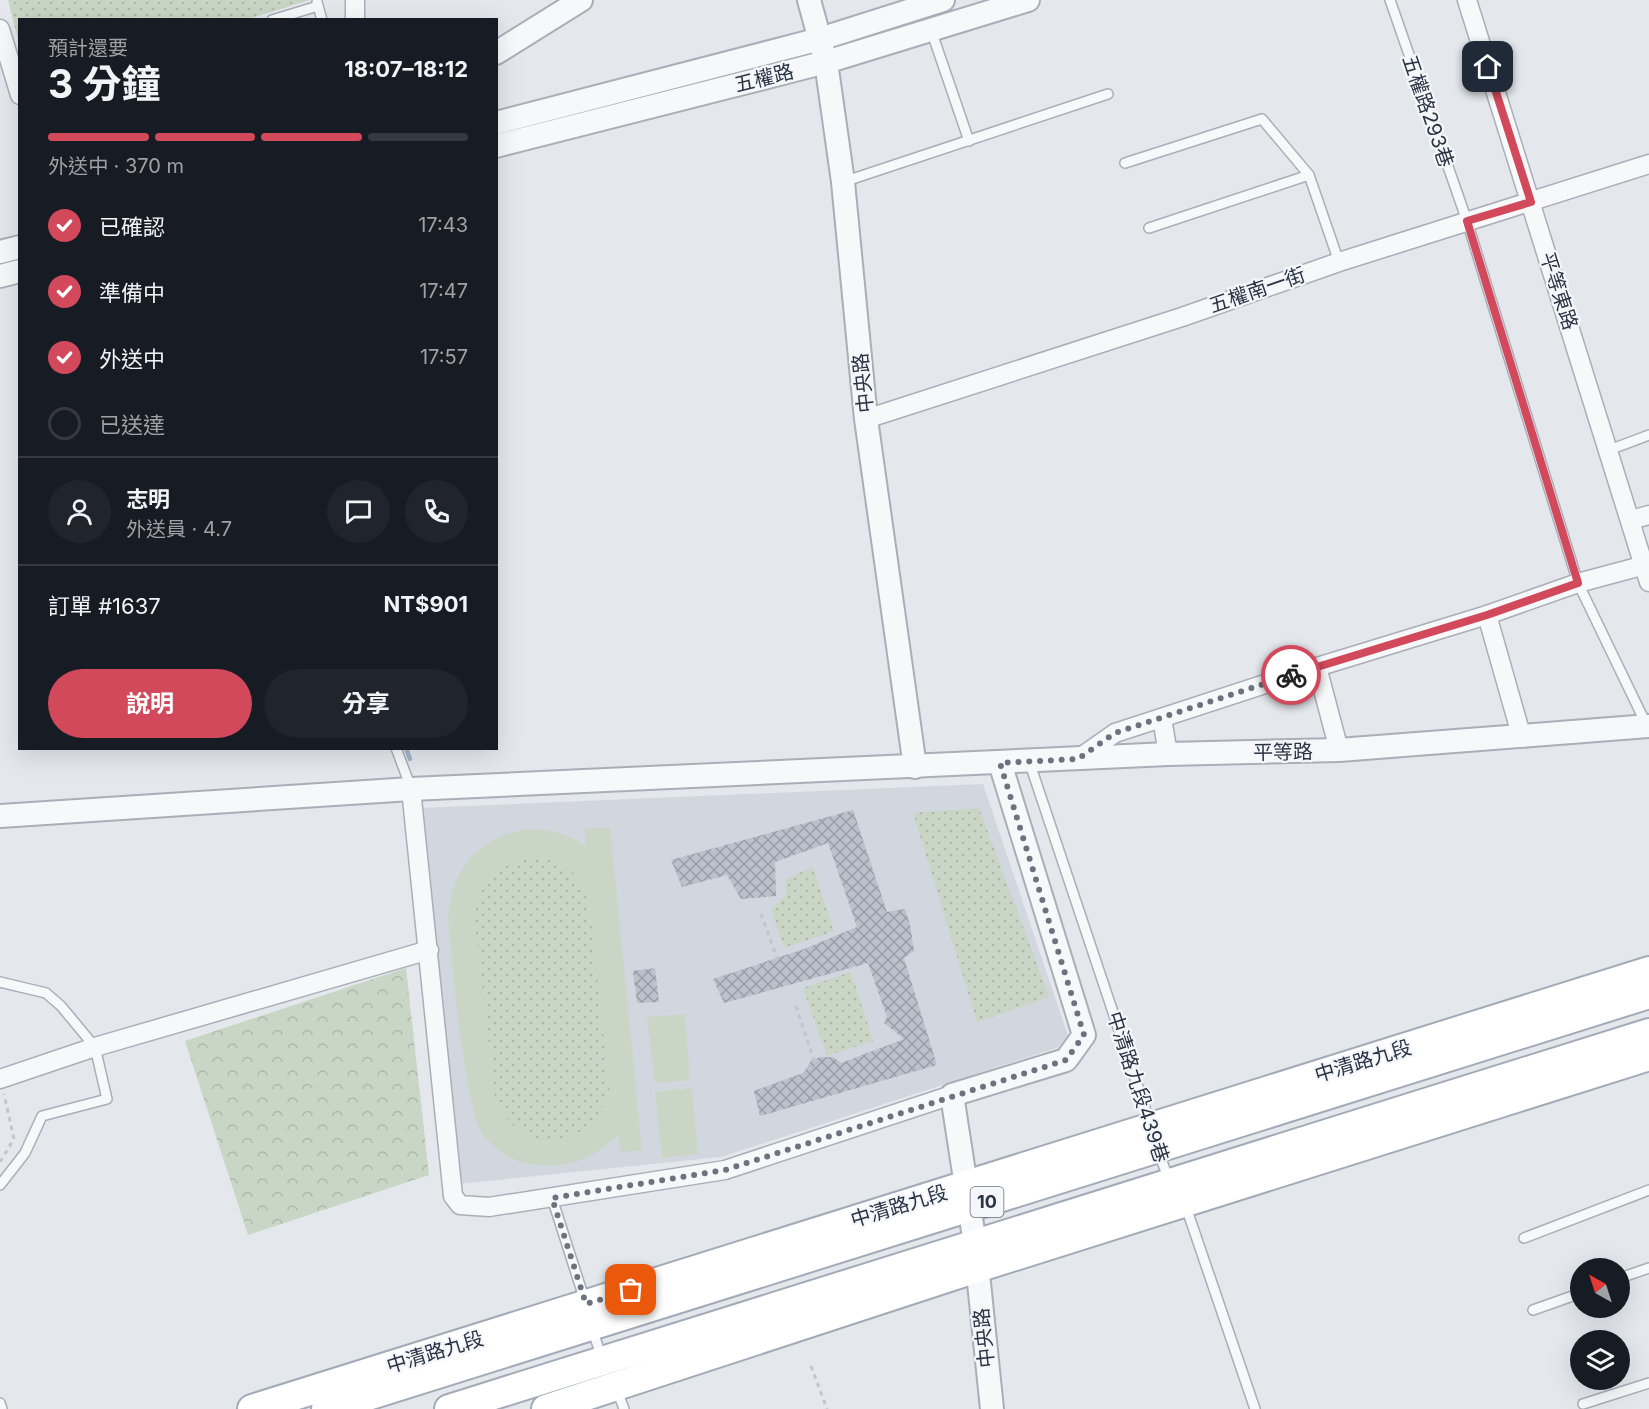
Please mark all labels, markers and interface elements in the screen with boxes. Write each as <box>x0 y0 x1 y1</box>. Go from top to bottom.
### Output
text: 預計還要 <box>48 36 128 60</box>
pin <box>1462 41 1513 92</box>
icon: home <box>1471 50 1504 83</box>
street label: 五權路293巷 <box>1398 52 1458 170</box>
text: 18:07–18:12 <box>344 56 468 82</box>
street label: 五權路 <box>732 59 796 97</box>
text: 3 分鐘 <box>48 60 160 107</box>
text: 外送中 · 370 m <box>48 154 184 178</box>
icon: check <box>48 209 81 242</box>
text: 17:43 <box>418 213 468 237</box>
text: 已確認 <box>99 214 165 240</box>
street label: 平等東路 <box>1535 249 1583 333</box>
street label: 五權南一街 <box>1206 262 1308 318</box>
icon: check <box>48 275 81 308</box>
text: 17:47 <box>419 279 468 303</box>
text: 準備中 <box>99 280 165 306</box>
icon: check <box>48 341 81 374</box>
text: 17:57 <box>420 345 468 369</box>
text: 外送中 <box>99 346 165 372</box>
street label: 中央路 <box>848 352 878 414</box>
text: 已送達 <box>99 412 165 438</box>
button: person <box>48 480 111 543</box>
button: chat <box>327 480 390 543</box>
button: phone <box>405 480 468 543</box>
text: 志明 <box>126 486 170 512</box>
text: 外送員 · 4.7 <box>126 517 232 541</box>
text: NT$901 <box>384 591 468 617</box>
text: 訂單 #1637 <box>48 593 161 619</box>
courier <box>1261 645 1321 705</box>
icon: bike <box>1275 659 1308 692</box>
button: 說明 <box>48 669 252 738</box>
button: 分享 <box>264 669 468 738</box>
street label: 平等路 <box>1253 739 1313 765</box>
street label: 中清路九段439巷 <box>1102 1008 1174 1166</box>
street label: 中清路九段 <box>1312 1035 1414 1087</box>
street label: 中清路九段 <box>848 1180 950 1232</box>
road number: 10 <box>970 1187 1004 1217</box>
north arrow <box>1570 1258 1630 1318</box>
map controls <box>1570 1258 1630 1390</box>
pin <box>605 1264 656 1315</box>
icon: bag <box>614 1273 647 1306</box>
street label: 中央路 <box>969 1307 999 1369</box>
street label: 中清路九段 <box>384 1326 486 1378</box>
button: layers <box>1570 1330 1630 1390</box>

